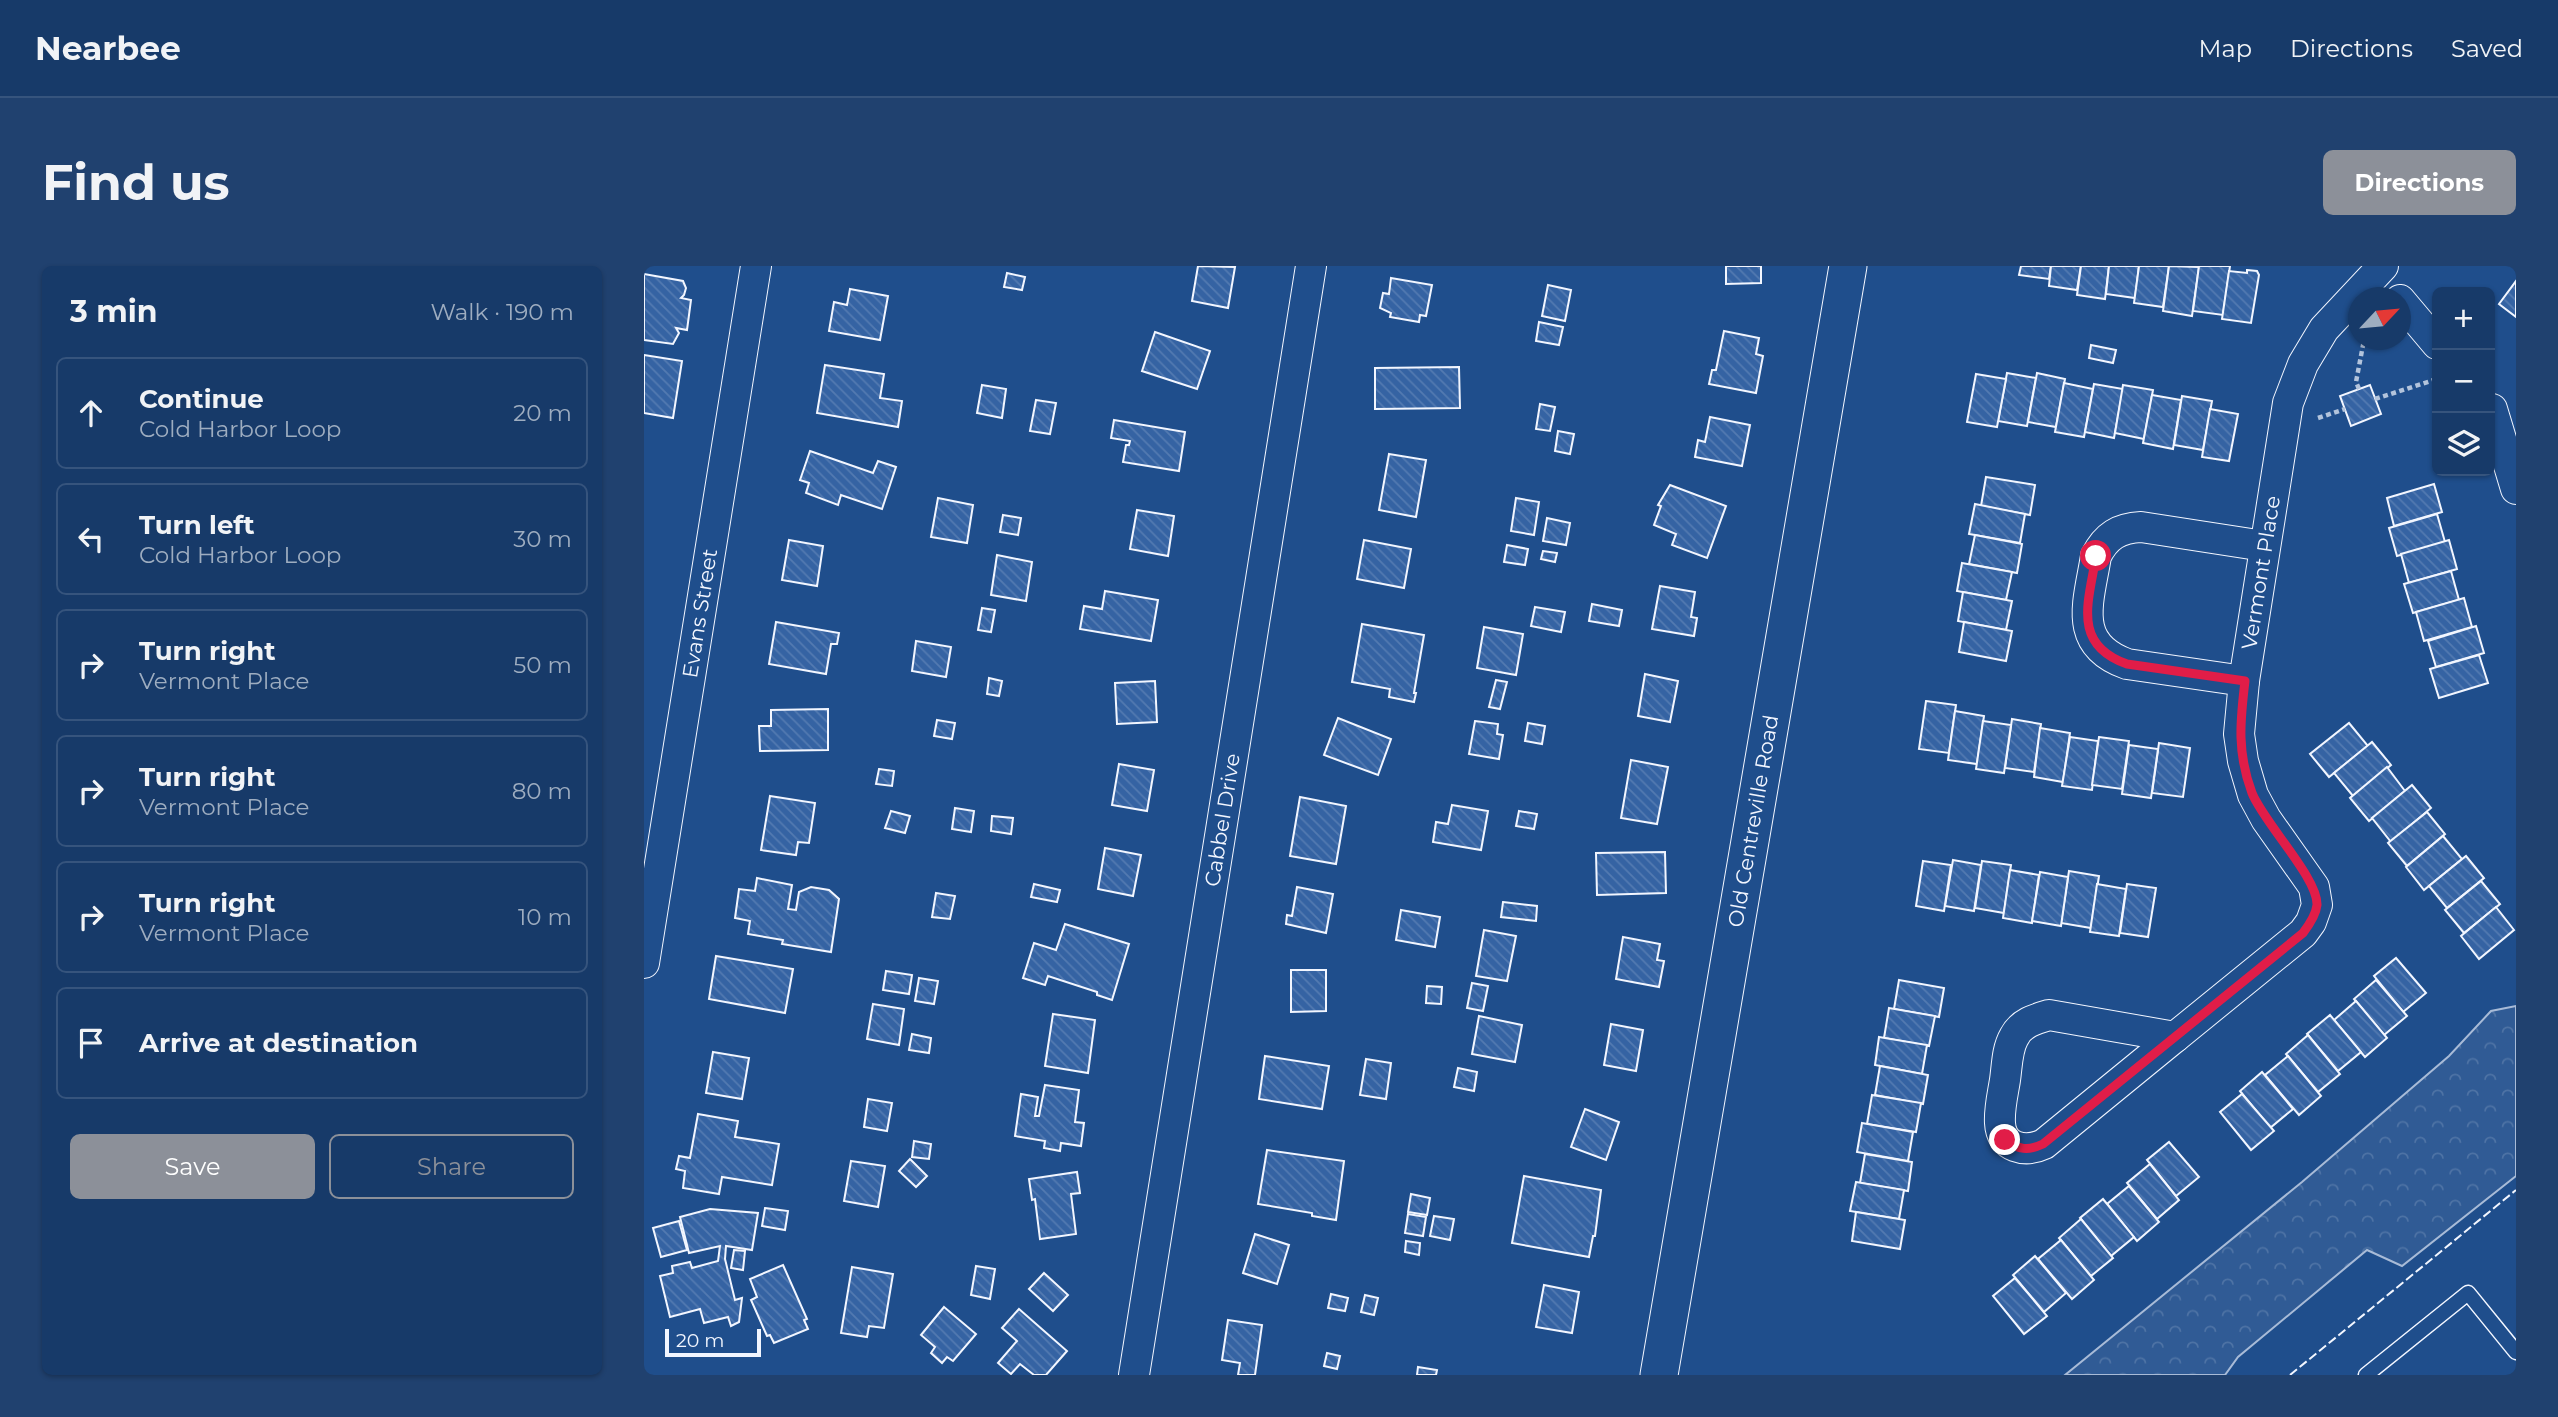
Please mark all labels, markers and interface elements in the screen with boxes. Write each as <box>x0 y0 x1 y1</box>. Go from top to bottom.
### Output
text: Nearbee <box>35 28 181 68</box>
text: Map <box>2199 34 2252 63</box>
text: Directions <box>2290 34 2413 63</box>
text: Saved <box>2451 34 2523 63</box>
button: Directions <box>2323 150 2516 215</box>
text: Find us <box>42 153 230 212</box>
north arrow <box>2348 287 2411 350</box>
map controls <box>2432 287 2495 476</box>
button: + <box>2432 287 2495 350</box>
text: 3 min <box>70 293 157 330</box>
text: Walk · 190 m <box>430 298 574 326</box>
button: − <box>2432 350 2495 413</box>
text: Continue <box>139 383 264 415</box>
icon: ahead <box>72 394 110 432</box>
text: 20 m <box>513 399 572 427</box>
button: layers <box>2432 413 2495 476</box>
text: Cold Harbor Loop <box>139 415 341 443</box>
street label: Vermont Place <box>2236 494 2285 651</box>
text: Turn left <box>139 509 255 541</box>
icon: left <box>72 520 110 558</box>
text: 30 m <box>513 525 572 553</box>
route start <box>2080 540 2111 571</box>
text: Cold Harbor Loop <box>139 541 341 569</box>
street label: Evans Street <box>677 547 722 680</box>
text: Turn right <box>139 635 275 667</box>
icon: right <box>72 646 110 684</box>
text: 50 m <box>513 651 572 679</box>
text: Vermont Place <box>139 667 309 695</box>
street label: Old Centreville Road <box>1723 713 1783 929</box>
street label: Cabbel Drive <box>1199 752 1245 888</box>
text: Turn right <box>139 761 275 793</box>
icon: right <box>72 772 110 810</box>
text: 80 m <box>512 777 572 805</box>
text: Vermont Place <box>139 793 309 821</box>
text: Turn right <box>139 887 275 919</box>
icon: right <box>72 898 110 936</box>
text: 10 m <box>518 903 572 931</box>
text: Vermont Place <box>139 919 309 947</box>
icon: arrive <box>72 1024 110 1062</box>
text: Arrive at destination <box>139 1027 418 1059</box>
route end <box>1989 1124 2020 1155</box>
button: Save <box>70 1134 315 1199</box>
button: Share <box>329 1134 574 1199</box>
scale bar <box>665 1326 761 1358</box>
text: 20 m <box>676 1329 724 1352</box>

